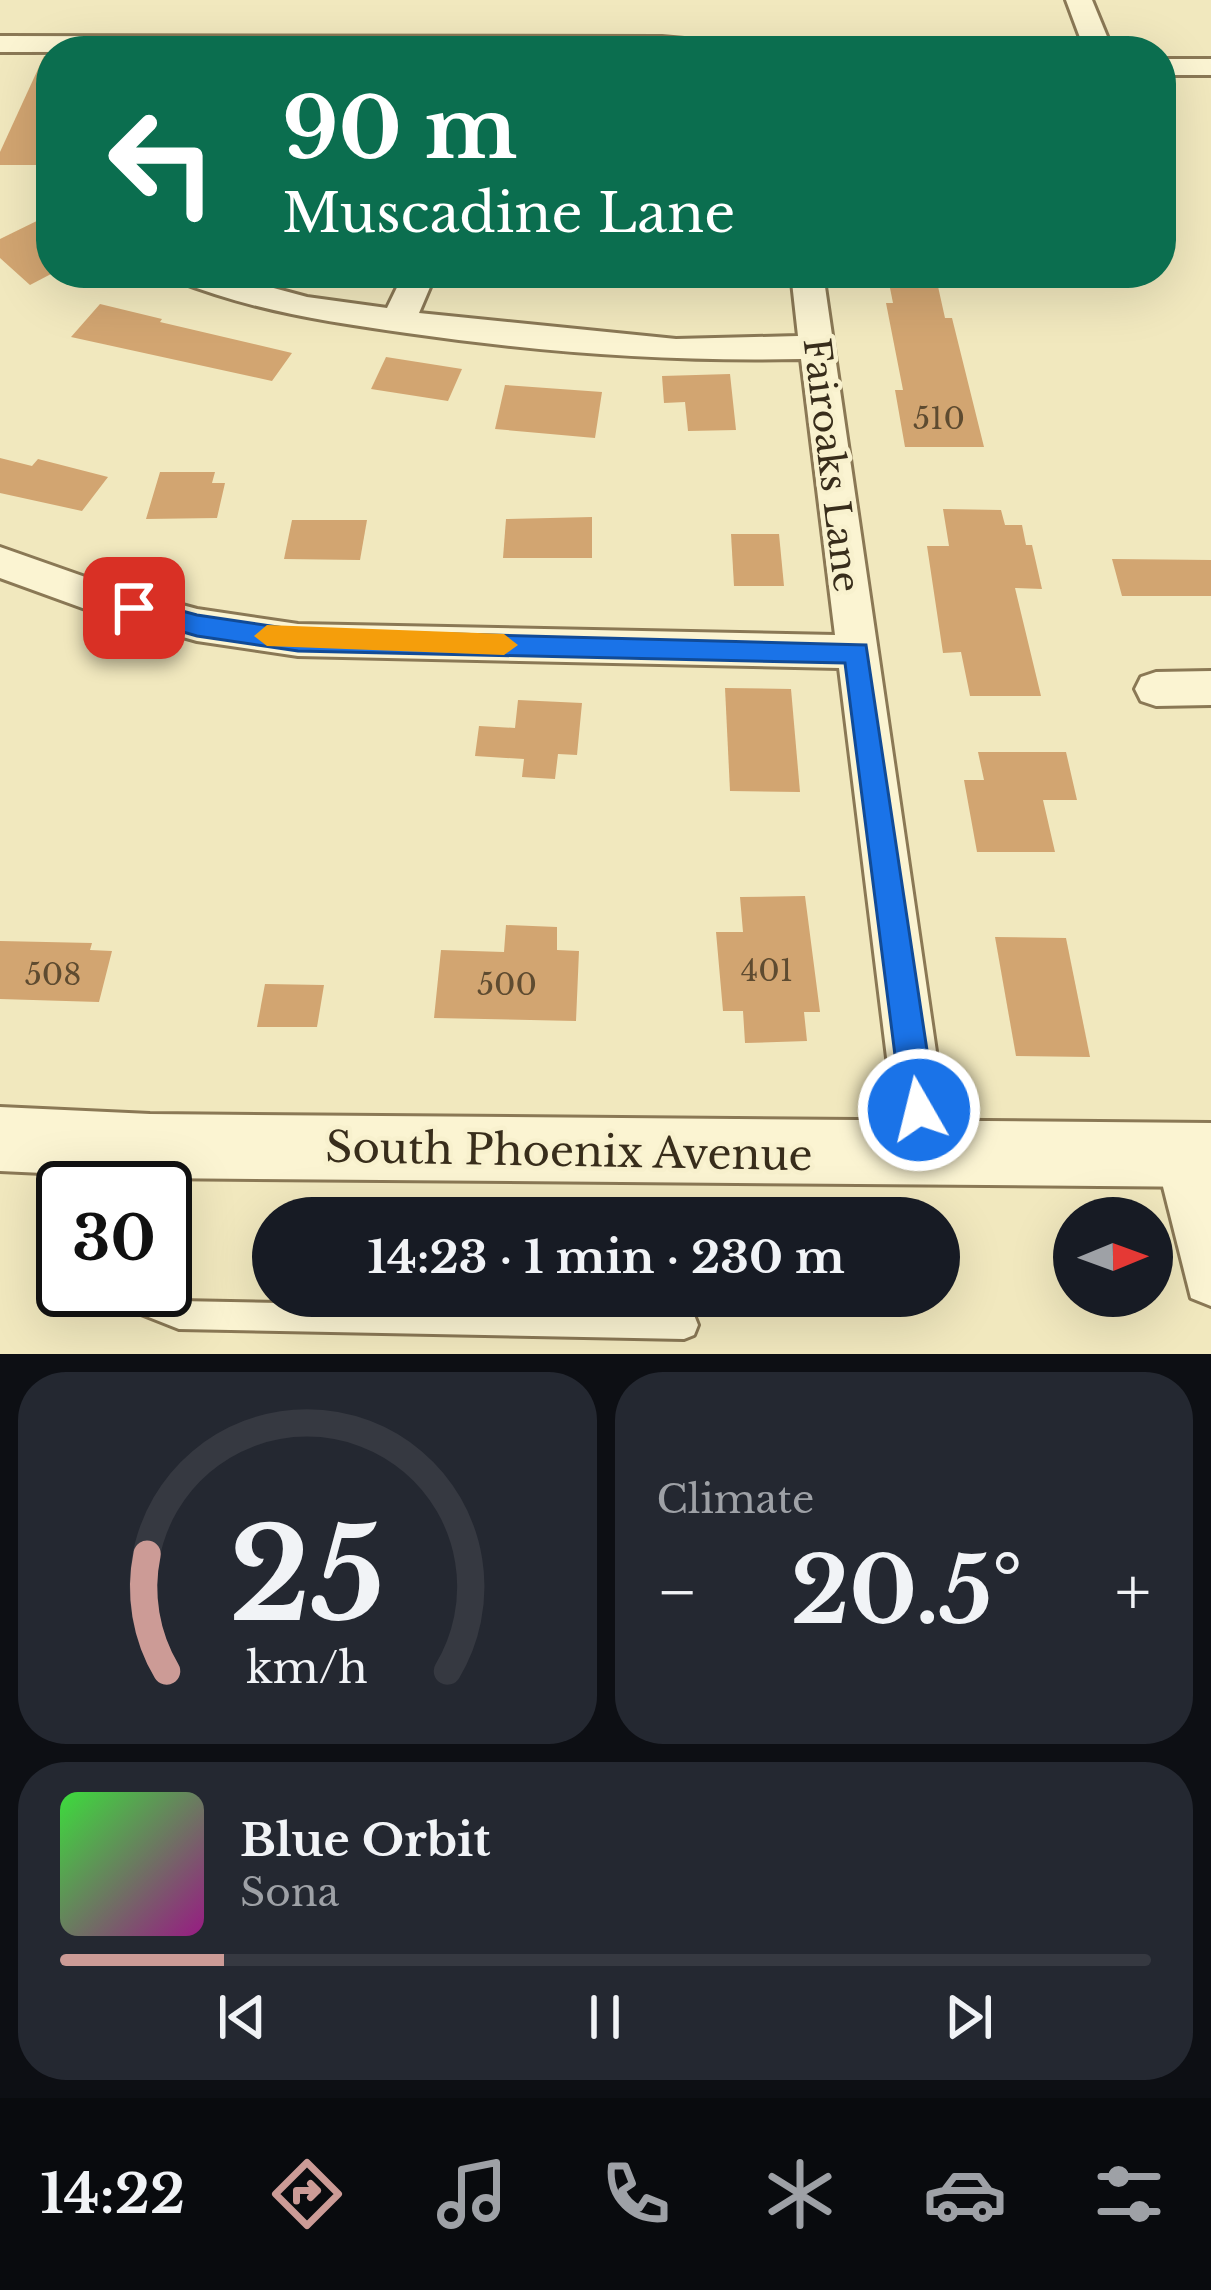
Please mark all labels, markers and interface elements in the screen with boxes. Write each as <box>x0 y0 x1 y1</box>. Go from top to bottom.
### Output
text: 90 m <box>282 77 517 181</box>
icon: left <box>84 84 240 240</box>
text: Muscadine Lane <box>282 180 735 247</box>
street label: Fairoaks Lane <box>794 335 869 595</box>
house number: 510 <box>913 400 965 437</box>
pin <box>83 557 185 659</box>
icon: arrive <box>101 575 167 641</box>
house number: 401 <box>741 952 793 989</box>
house number: 508 <box>25 956 81 993</box>
house number: 500 <box>477 966 537 1003</box>
position arrow <box>856 1047 982 1173</box>
street label: South Phoenix Avenue <box>325 1121 813 1181</box>
speed limit sign: 30 <box>36 1161 192 1317</box>
north arrow <box>1053 1197 1173 1317</box>
map controls <box>1053 1197 1173 1317</box>
text: 14:23 · 1 min · 230 m <box>367 1229 845 1285</box>
text: Climate <box>657 1475 814 1524</box>
text: 25 <box>229 1499 385 1654</box>
text: 20.5° <box>791 1536 1022 1647</box>
text: − <box>657 1551 698 1633</box>
text: + <box>1115 1551 1151 1633</box>
text: km/h <box>246 1641 368 1695</box>
text: Blue Orbit <box>240 1812 490 1868</box>
text: Sona <box>240 1868 339 1917</box>
icon: previous <box>209 1984 275 2050</box>
icon: pause <box>572 1984 638 2050</box>
icon: next <box>936 1984 1002 2050</box>
icon: directions <box>265 2152 349 2236</box>
icon: music <box>430 2152 514 2236</box>
icon: phone <box>594 2152 678 2236</box>
icon: climate <box>758 2152 842 2236</box>
icon: car <box>923 2152 1007 2236</box>
icon: filters <box>1087 2152 1171 2236</box>
text: 14:22 <box>40 2161 185 2228</box>

